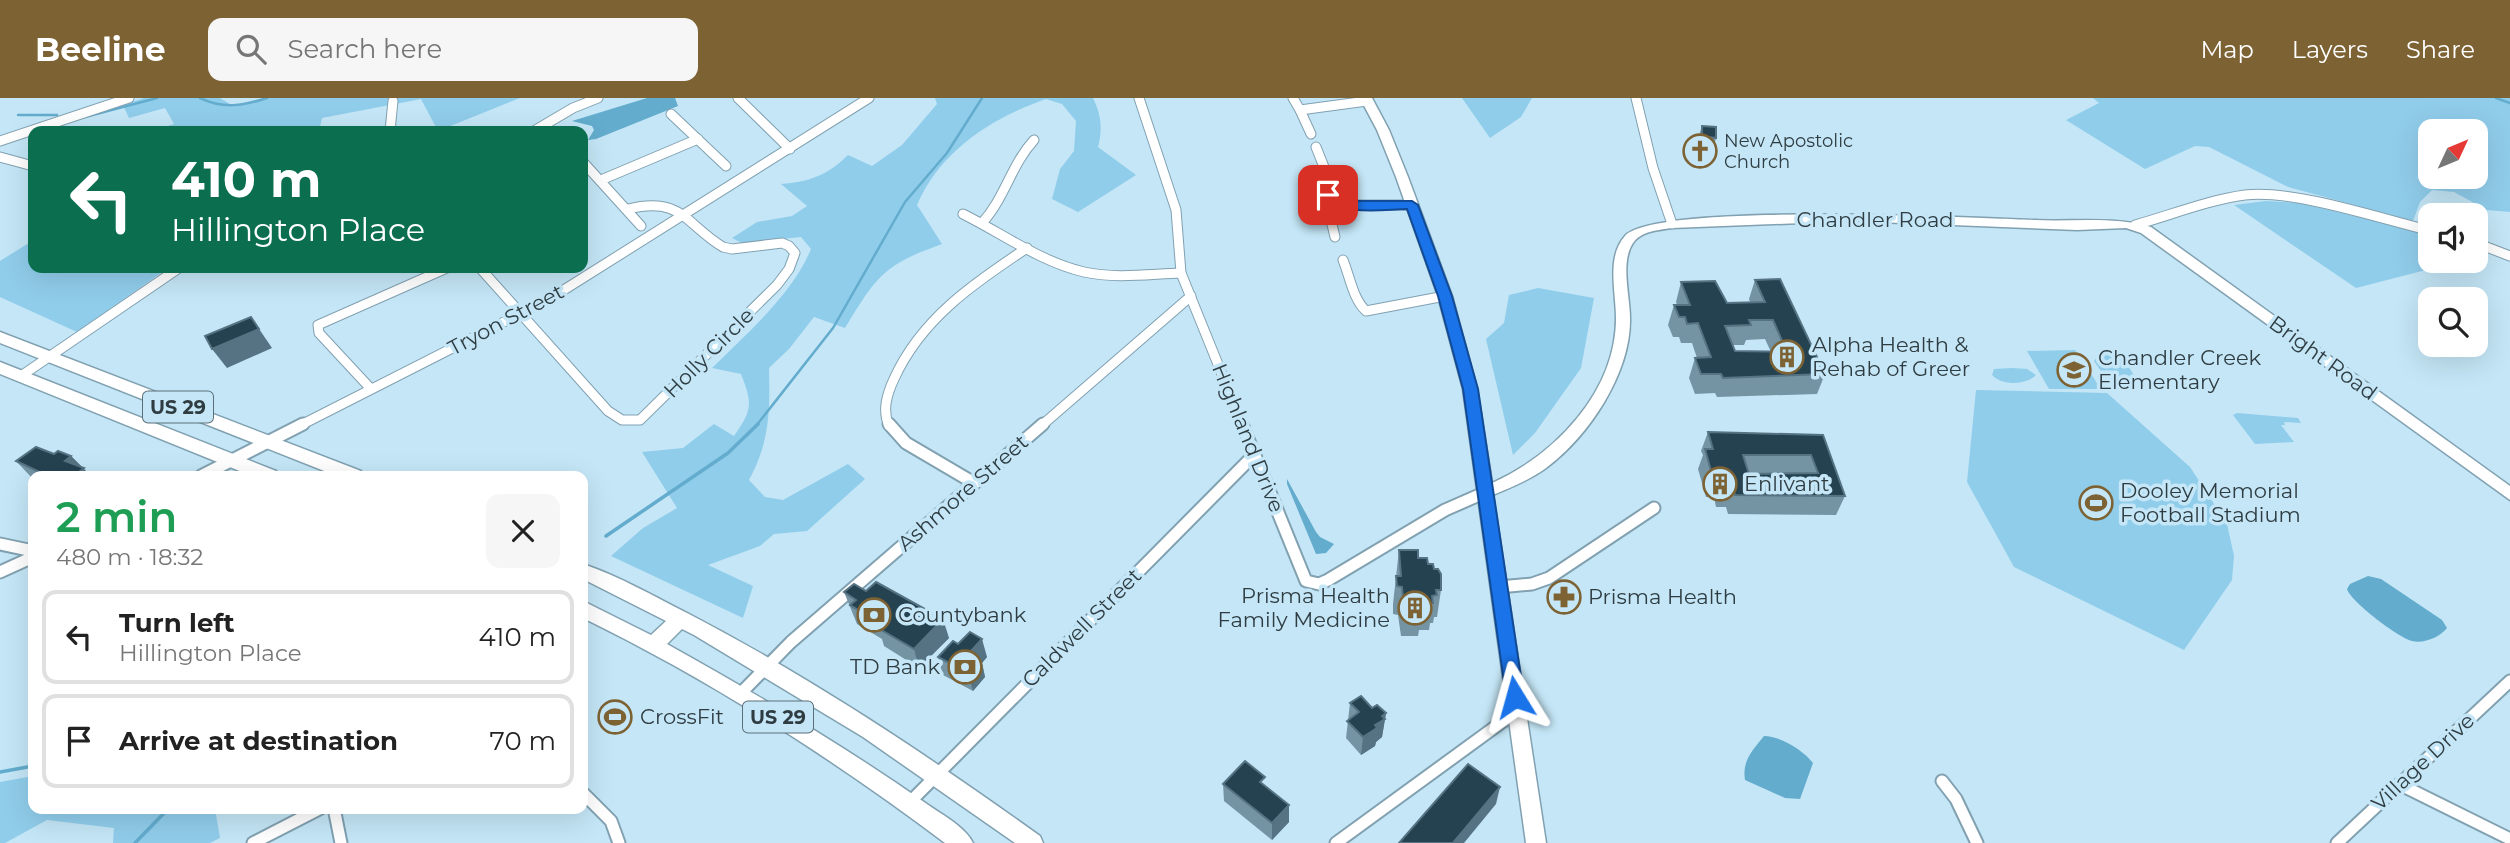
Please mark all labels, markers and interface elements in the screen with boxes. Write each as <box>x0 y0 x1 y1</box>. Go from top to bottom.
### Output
search box <box>208 18 698 81</box>
text: Beeline <box>35 29 166 69</box>
icon: search <box>232 30 270 68</box>
text: Search here <box>288 33 442 65</box>
text: Map <box>2200 35 2254 64</box>
text: Layers <box>2292 35 2368 64</box>
text: Share <box>2406 35 2475 64</box>
north arrow <box>2418 119 2488 189</box>
map controls <box>2418 119 2488 357</box>
place label: New Apostolic Church <box>1724 130 1853 173</box>
church icon: New Apostolic Church <box>1681 132 1719 170</box>
text: 410 m <box>171 150 321 209</box>
icon: left <box>56 154 147 245</box>
pin <box>1298 165 1358 225</box>
icon: arrive <box>1309 176 1347 214</box>
button: sound <box>2418 203 2488 273</box>
street label: Chandler Road <box>1796 207 1954 232</box>
text: Hillington Place <box>171 210 425 249</box>
street label: Tryon Street <box>444 279 568 361</box>
button: search <box>2418 287 2488 357</box>
street label: Holly Circle <box>658 302 759 403</box>
street label: Bright Road <box>2264 310 2382 405</box>
place label: Alpha Health & Rehab of Greer <box>1812 332 1970 381</box>
building icon: Alpha Health & Rehab of Greer <box>1768 338 1806 376</box>
place label: Chandler Creek Elementary <box>2098 345 2262 394</box>
school or university icon: Chandler Creek Elementary <box>2055 351 2093 389</box>
street label: Highland Drive <box>1207 360 1290 516</box>
road number: US 29 <box>143 392 213 422</box>
street label: Ashmore Street <box>892 429 1033 556</box>
building icon: Enlivant <box>1701 465 1739 503</box>
place label: Enlivant <box>1744 471 1830 496</box>
place label: Dooley Memorial Football Stadium <box>2120 478 2301 527</box>
sports icon: Dooley Memorial Football Stadium <box>2077 484 2115 522</box>
text: 2 min <box>56 491 177 543</box>
button: close <box>486 494 560 568</box>
text: 480 m · 18:32 <box>56 543 203 571</box>
street label: Caldwell Street <box>1017 563 1146 692</box>
pharmacy icon: Prisma Health <box>1545 578 1583 616</box>
place label: Prisma Health Family Medicine <box>1218 583 1390 632</box>
place label: Prisma Health <box>1588 584 1737 609</box>
building icon: Prisma Health Family Medicine <box>1396 589 1434 627</box>
bank icon: Countybank <box>855 596 893 634</box>
place label: Countybank <box>898 602 1027 627</box>
text: Turn left <box>119 607 235 639</box>
icon: left <box>60 618 98 656</box>
text: 410 m <box>478 621 556 653</box>
text: Hillington Place <box>119 639 302 667</box>
bank icon: TD Bank <box>946 648 984 686</box>
place label: TD Bank <box>850 654 940 679</box>
position arrow <box>1478 660 1552 734</box>
sports icon: CrossFit <box>596 698 634 736</box>
road number: US 29 <box>743 702 813 732</box>
place label: CrossFit <box>640 704 724 729</box>
street label: Village Drive <box>2366 708 2479 816</box>
icon: arrive <box>60 722 98 760</box>
text: Arrive at destination <box>119 725 398 757</box>
text: 70 m <box>490 725 556 757</box>

